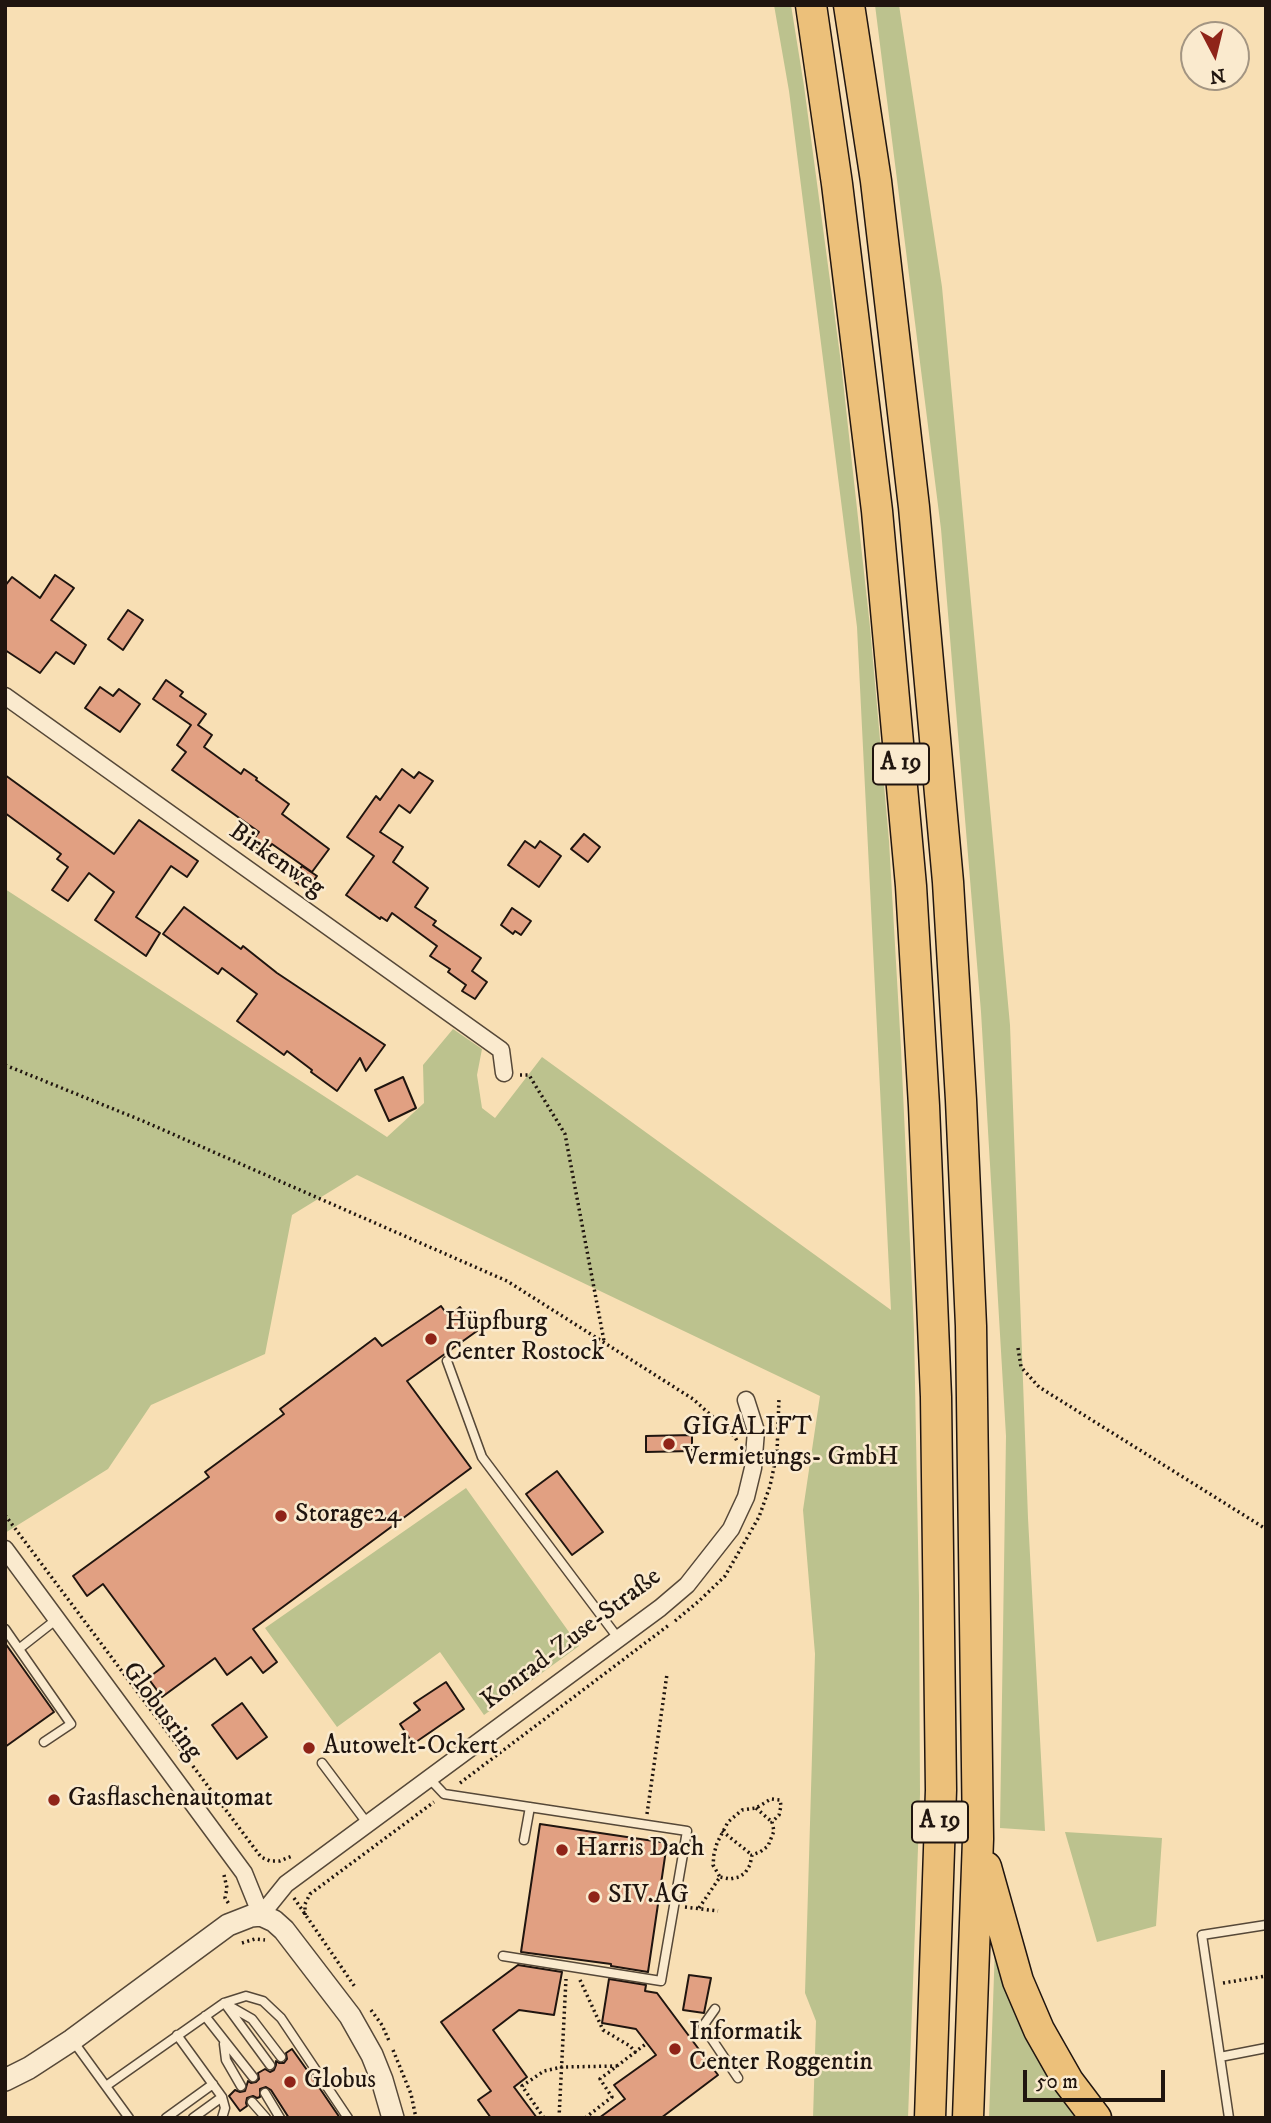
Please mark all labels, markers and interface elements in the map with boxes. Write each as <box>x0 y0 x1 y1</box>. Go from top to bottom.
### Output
north arrow <box>1180 21 1250 91</box>
text: N <box>1208 63 1227 88</box>
road number: A 19 <box>873 744 929 784</box>
street label: Birkenweg <box>222 817 330 905</box>
place label: Hüpfburg Center Rostock <box>445 1308 604 1370</box>
marker: Hüpfburg Center Rostock <box>423 1331 439 1347</box>
place label: GIGALIFT Vermietungs- GmbH <box>683 1413 899 1474</box>
marker: GIGALIFT Vermietungs- GmbH <box>661 1436 677 1452</box>
place label: Storage24 <box>295 1500 401 1532</box>
marker: Storage24 <box>273 1508 289 1524</box>
street label: Konrad-Zuse-Straße <box>476 1562 668 1718</box>
street label: Globusring <box>114 1657 208 1767</box>
place label: Autowelt-Ockert <box>323 1732 498 1764</box>
marker: Autowelt-Ockert <box>301 1740 317 1756</box>
place label: Gasflaschenautomat <box>68 1784 273 1816</box>
marker: Gasflaschenautomat <box>46 1792 62 1808</box>
road number: A 19 <box>912 1801 968 1842</box>
place label: Harris Dach <box>576 1834 704 1866</box>
marker: Harris Dach <box>554 1842 570 1858</box>
place label: SIV.AG <box>608 1881 689 1913</box>
marker: SIV.AG <box>586 1889 602 1905</box>
place label: Informatik Center Roggentin <box>689 2018 873 2080</box>
marker: Informatik Center Roggentin <box>667 2041 683 2057</box>
scale bar <box>1026 2056 1168 2100</box>
place label: Globus <box>304 2066 376 2098</box>
text: 50 m <box>1036 2069 1078 2095</box>
marker: Globus <box>282 2074 298 2090</box>

